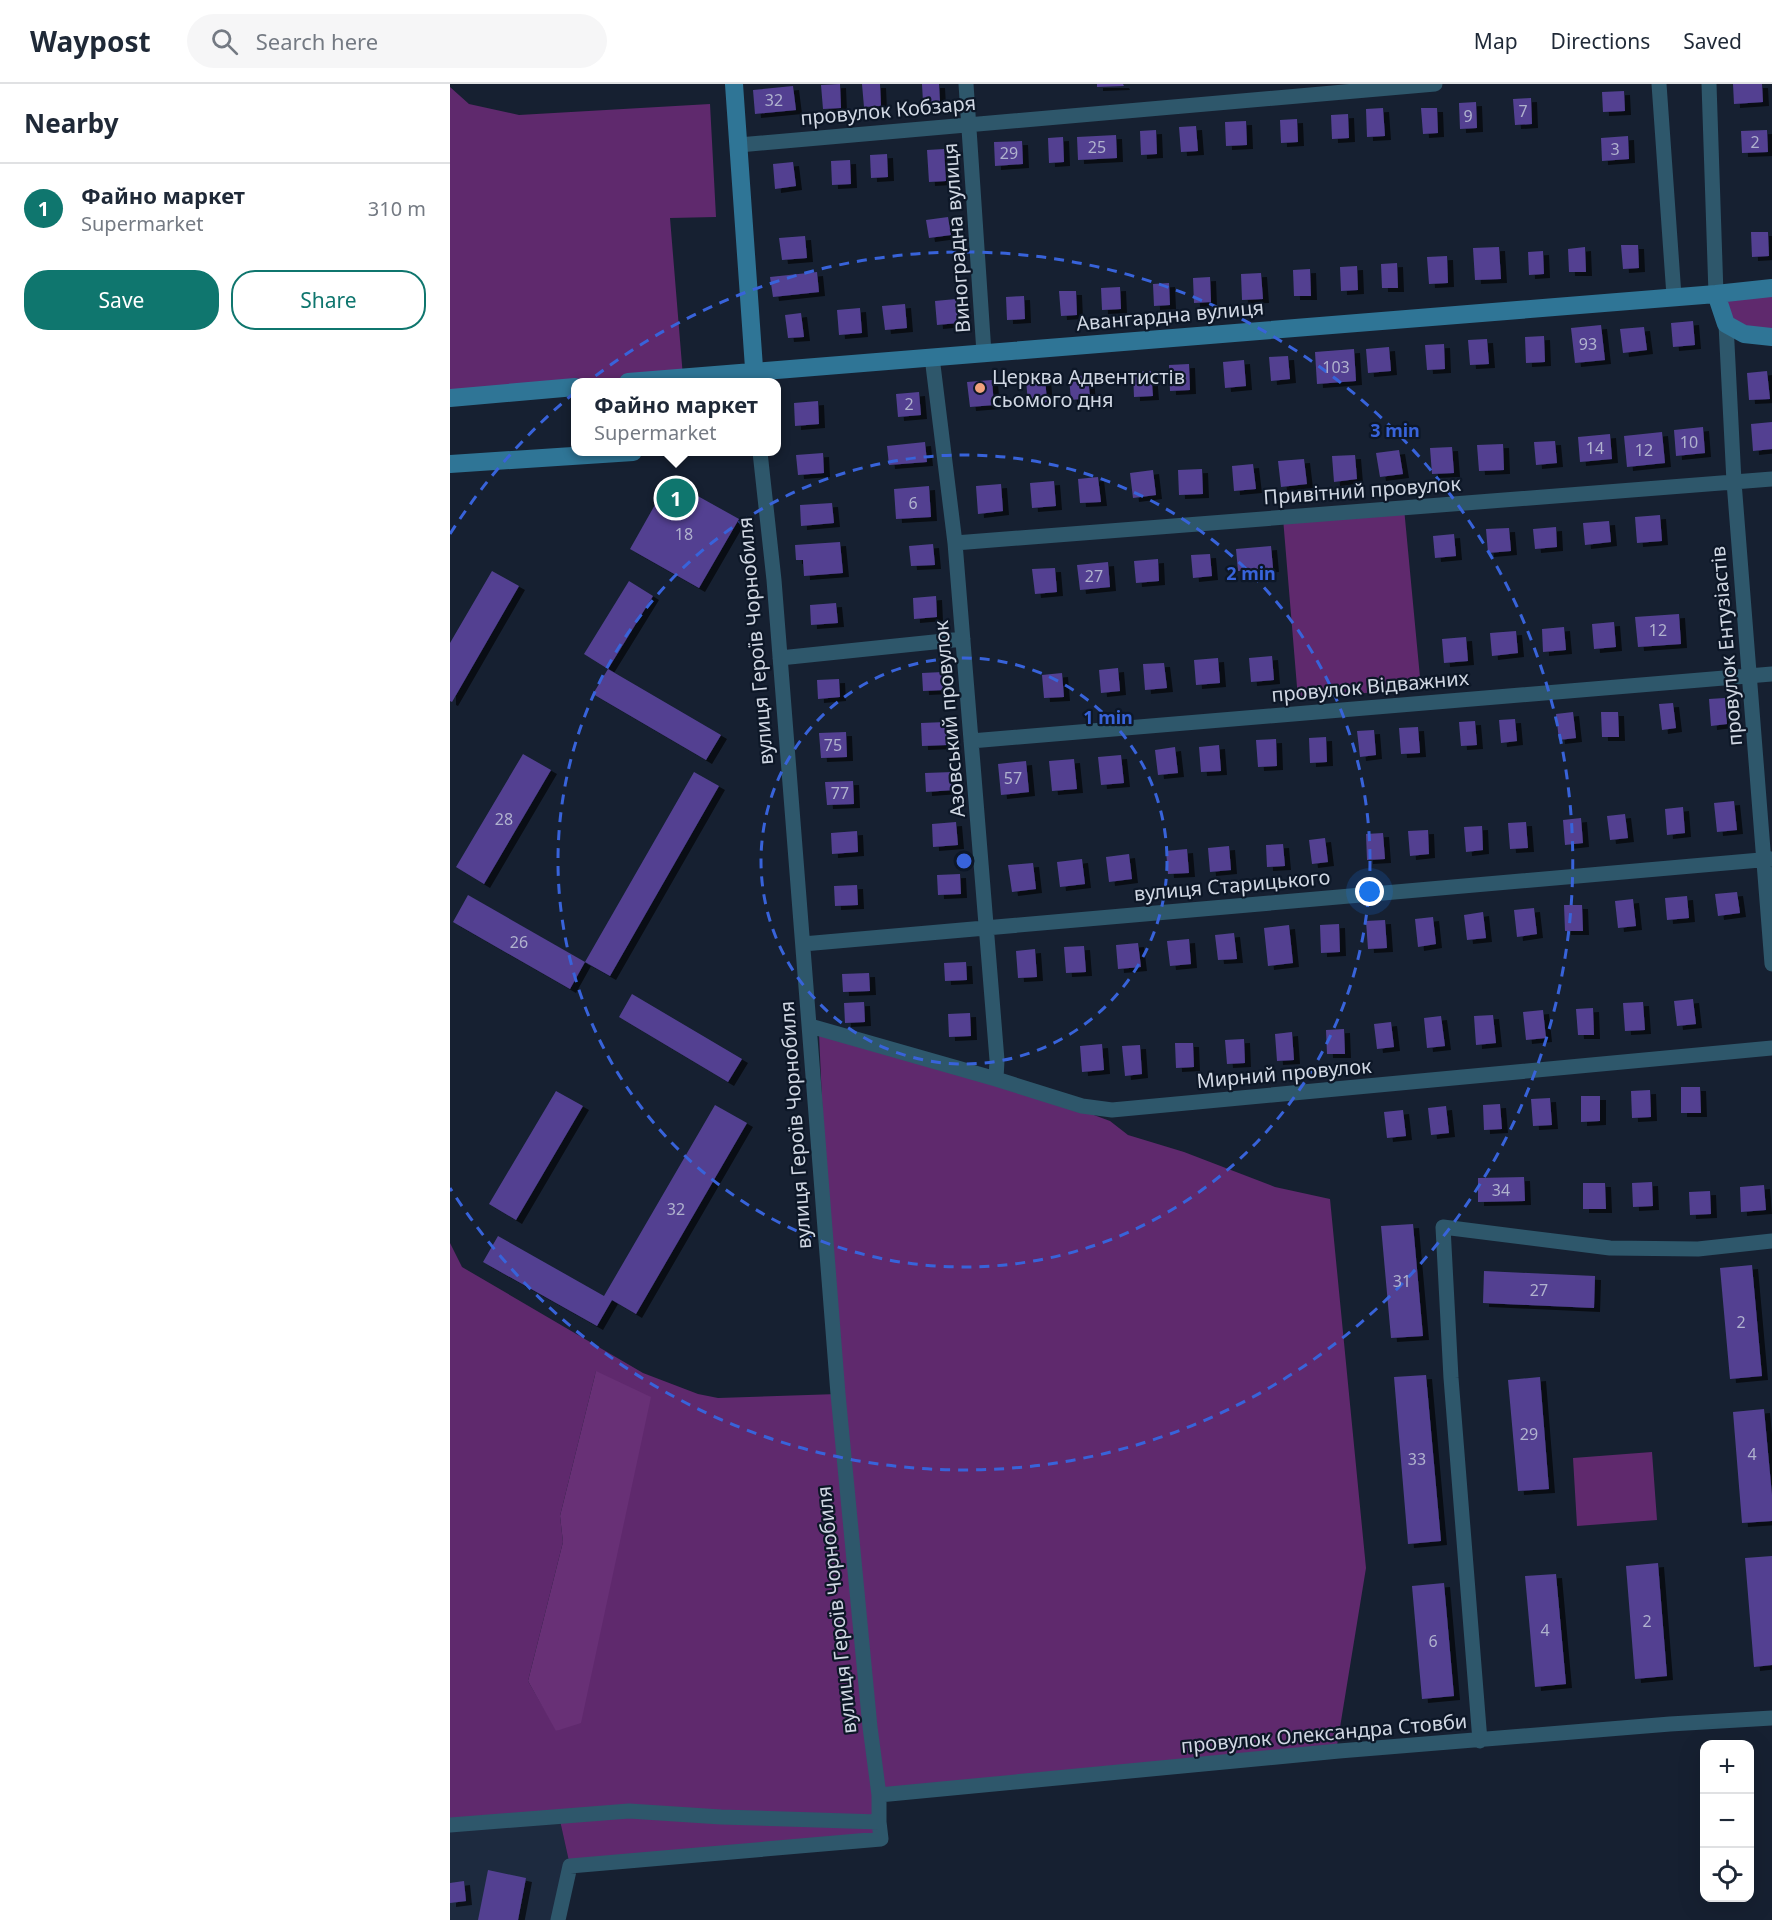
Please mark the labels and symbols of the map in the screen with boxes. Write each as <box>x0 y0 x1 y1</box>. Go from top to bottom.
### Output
house number: 32 <box>765 89 783 111</box>
street label: провулок Кобзаря <box>799 89 977 131</box>
house number: 7 <box>1518 100 1528 122</box>
house number: 9 <box>1463 105 1473 127</box>
house number: 2 <box>1750 131 1760 153</box>
house number: 25 <box>1088 136 1106 158</box>
house number: 3 <box>1610 138 1620 160</box>
street label: Виноградна вулиця <box>936 142 976 334</box>
house number: 29 <box>1000 142 1018 164</box>
street label: Авангардна вулиця <box>1075 293 1265 337</box>
house number: 93 <box>1579 333 1597 355</box>
house number: 103 <box>1322 356 1350 378</box>
place label: Церква Адвентистів сьомого дня <box>992 363 1185 413</box>
marker: Церква Адвентистів сьомого дня <box>973 381 987 395</box>
house number: 2 <box>904 393 914 415</box>
text: 3 min <box>1370 418 1420 442</box>
house number: 10 <box>1680 431 1698 453</box>
house number: 14 <box>1586 437 1604 459</box>
house number: 12 <box>1635 439 1653 461</box>
street label: Привітний провулок <box>1262 470 1462 510</box>
pin: 1 <box>656 476 696 520</box>
house number: 6 <box>908 492 918 514</box>
street label: вулиця Героїв Чорнобиля <box>731 516 779 766</box>
house number: 18 <box>675 523 693 545</box>
street label: провулок Ентузіастів <box>1704 545 1748 747</box>
text: 2 min <box>1226 561 1276 585</box>
house number: 27 <box>1085 565 1103 587</box>
street label: Азовський провулок <box>927 619 971 819</box>
house number: 12 <box>1649 619 1667 641</box>
street label: провулок Відважних <box>1270 664 1471 708</box>
text: 1 min <box>1083 705 1133 729</box>
house number: 75 <box>824 734 842 756</box>
house number: 57 <box>1004 767 1022 789</box>
house number: 77 <box>831 782 849 804</box>
house number: 28 <box>495 808 513 830</box>
centre of rings <box>954 851 974 871</box>
street label: вулиця Старицького <box>1133 863 1331 907</box>
your location <box>1355 877 1384 906</box>
house number: 26 <box>510 931 528 953</box>
street label: вулиця Героїв Чорнобиля <box>773 1000 817 1250</box>
street label: Мирний провулок <box>1195 1052 1373 1094</box>
house number: 34 <box>1492 1179 1510 1201</box>
house number: 32 <box>667 1198 685 1220</box>
house number: 31 <box>1393 1270 1411 1292</box>
house number: 27 <box>1530 1279 1548 1301</box>
house number: 2 <box>1736 1311 1746 1333</box>
house number: 29 <box>1520 1423 1538 1445</box>
house number: 4 <box>1747 1443 1757 1465</box>
house number: 33 <box>1408 1448 1426 1470</box>
street label: вулиця Героїв Чорнобиля <box>810 1485 862 1735</box>
house number: 2 <box>1642 1610 1652 1632</box>
house number: 4 <box>1540 1619 1550 1641</box>
house number: 6 <box>1428 1630 1438 1652</box>
street label: провулок Олександра Стовби <box>1180 1707 1468 1759</box>

